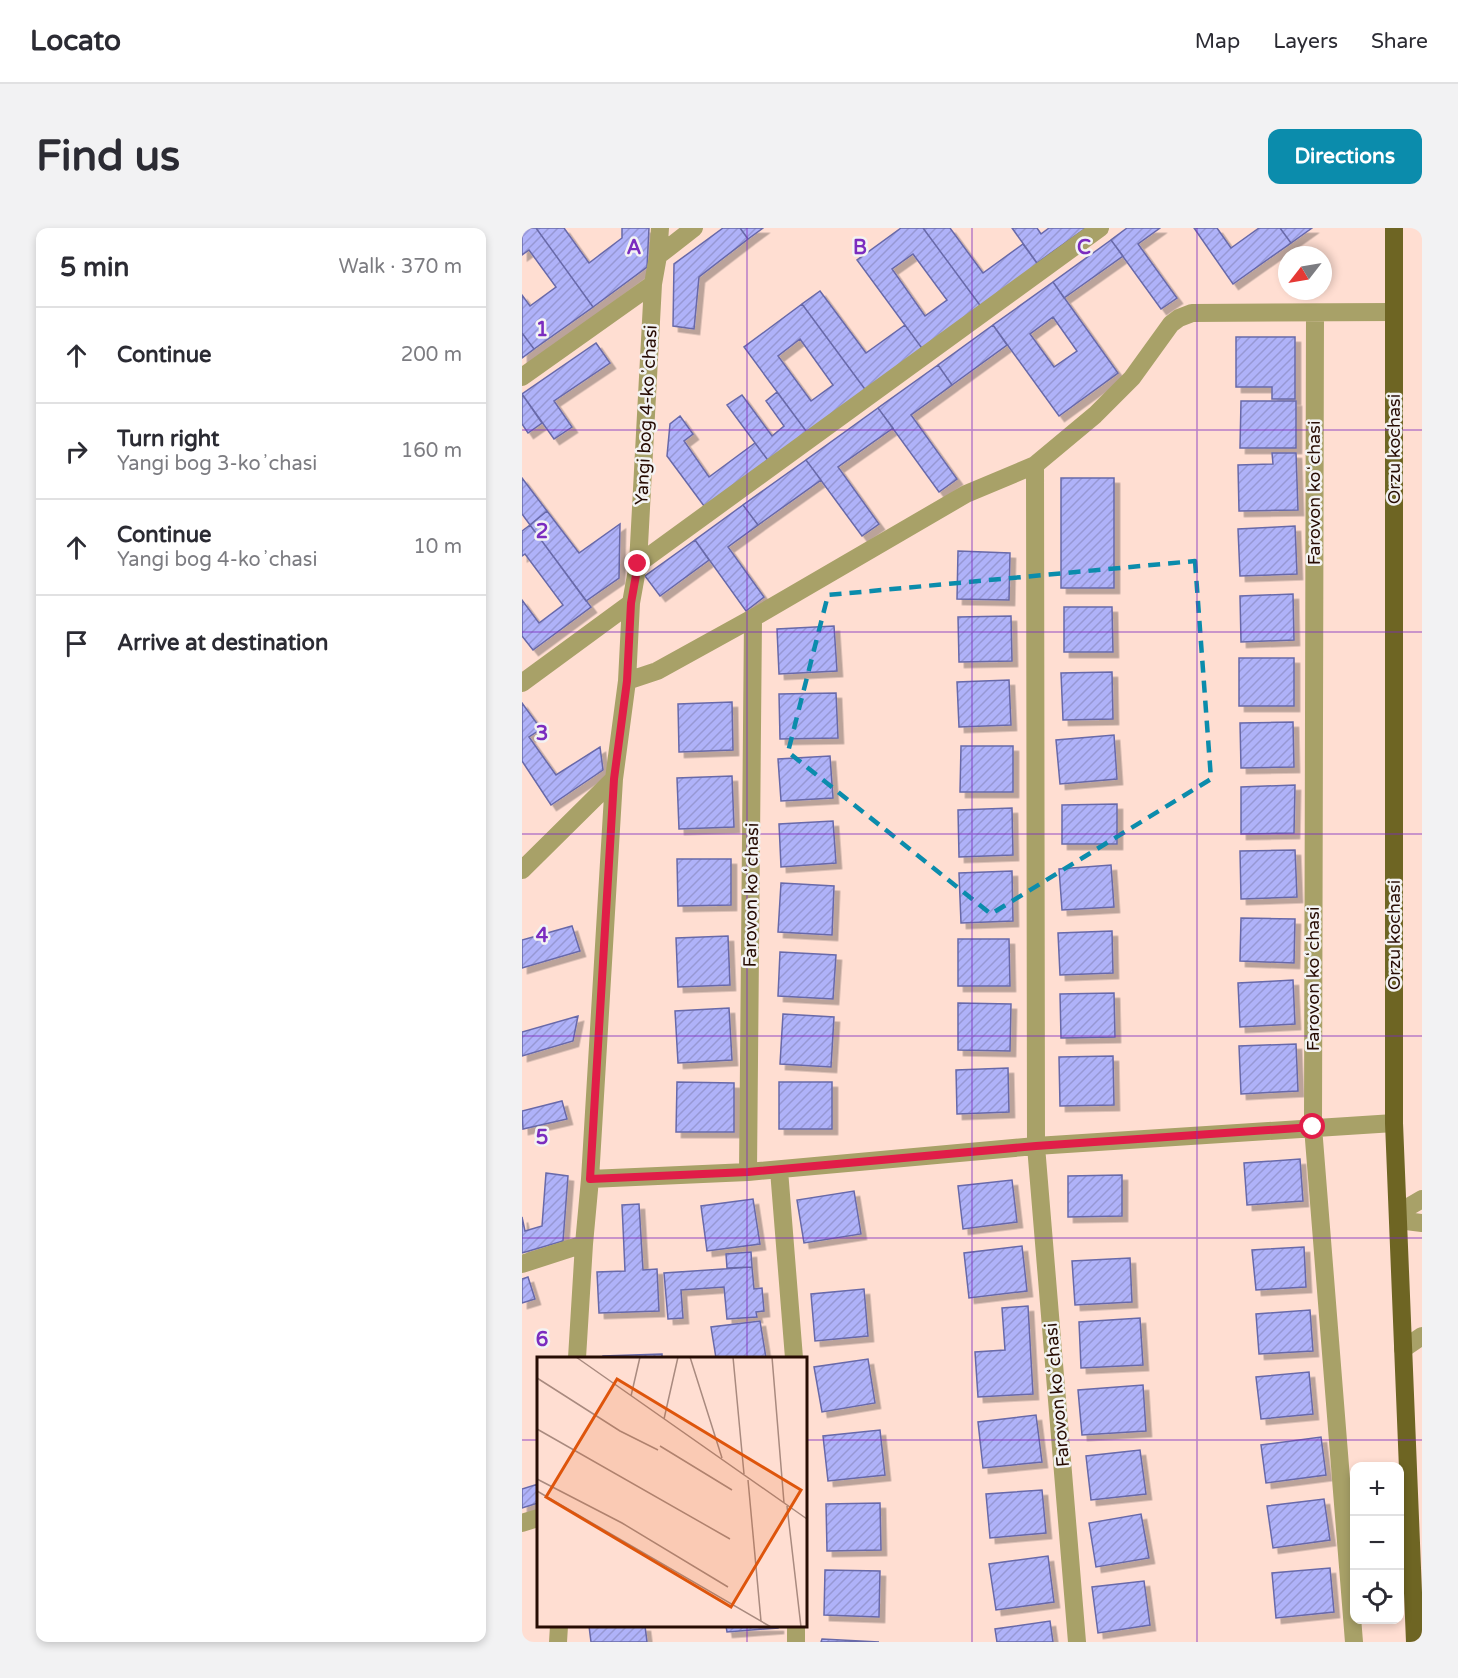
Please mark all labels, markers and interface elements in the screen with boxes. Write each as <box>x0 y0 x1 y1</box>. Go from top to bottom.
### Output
text: Locato <box>30 24 121 58</box>
text: Map <box>1195 29 1240 54</box>
text: Layers <box>1273 29 1338 54</box>
text: Share <box>1371 29 1428 54</box>
button: Directions <box>1268 129 1422 184</box>
text: Find us <box>36 131 180 182</box>
text: A <box>627 236 642 260</box>
text: B <box>853 236 867 260</box>
text: C <box>1077 236 1091 260</box>
north arrow <box>1278 246 1332 300</box>
text: 5 min <box>60 252 129 283</box>
text: Walk · 370 m <box>339 255 462 279</box>
text: 1 <box>536 318 548 342</box>
street label: Yangi bog 4-koʼchasi <box>630 324 662 506</box>
icon: ahead <box>60 339 93 372</box>
text: Continue <box>117 342 212 368</box>
text: 200 m <box>401 343 462 367</box>
street label: Orzu kochasi <box>1383 394 1405 504</box>
street label: Farovon koʻchasi <box>1303 421 1325 565</box>
text: Turn right <box>117 426 219 452</box>
icon: right <box>60 435 93 468</box>
text: 160 m <box>401 439 462 463</box>
text: Yangi bog 3-koʼchasi <box>117 452 317 476</box>
text: 2 <box>536 520 548 544</box>
text: Continue <box>117 522 212 548</box>
icon: ahead <box>60 531 93 564</box>
text: 10 m <box>413 535 462 559</box>
text: Yangi bog 4-koʼchasi <box>117 548 317 572</box>
route end <box>624 550 650 576</box>
icon: arrive <box>60 627 93 660</box>
text: Arrive at destination <box>117 630 328 656</box>
text: 3 <box>536 722 548 746</box>
street label: Farovon koʻchasi <box>739 822 763 968</box>
street label: Orzu kochasi <box>1383 880 1405 990</box>
street label: Farovon koʻchasi <box>1302 907 1324 1051</box>
text: 4 <box>536 924 549 948</box>
route start <box>1299 1113 1325 1139</box>
text: 5 <box>536 1126 548 1150</box>
street label: Farovon koʻchasi <box>1040 1322 1074 1468</box>
text: 6 <box>536 1328 548 1352</box>
inset map <box>537 1357 807 1627</box>
map controls <box>1350 1462 1404 1624</box>
button: + <box>1350 1462 1404 1516</box>
button: − <box>1350 1516 1404 1570</box>
button: locate <box>1350 1570 1404 1624</box>

